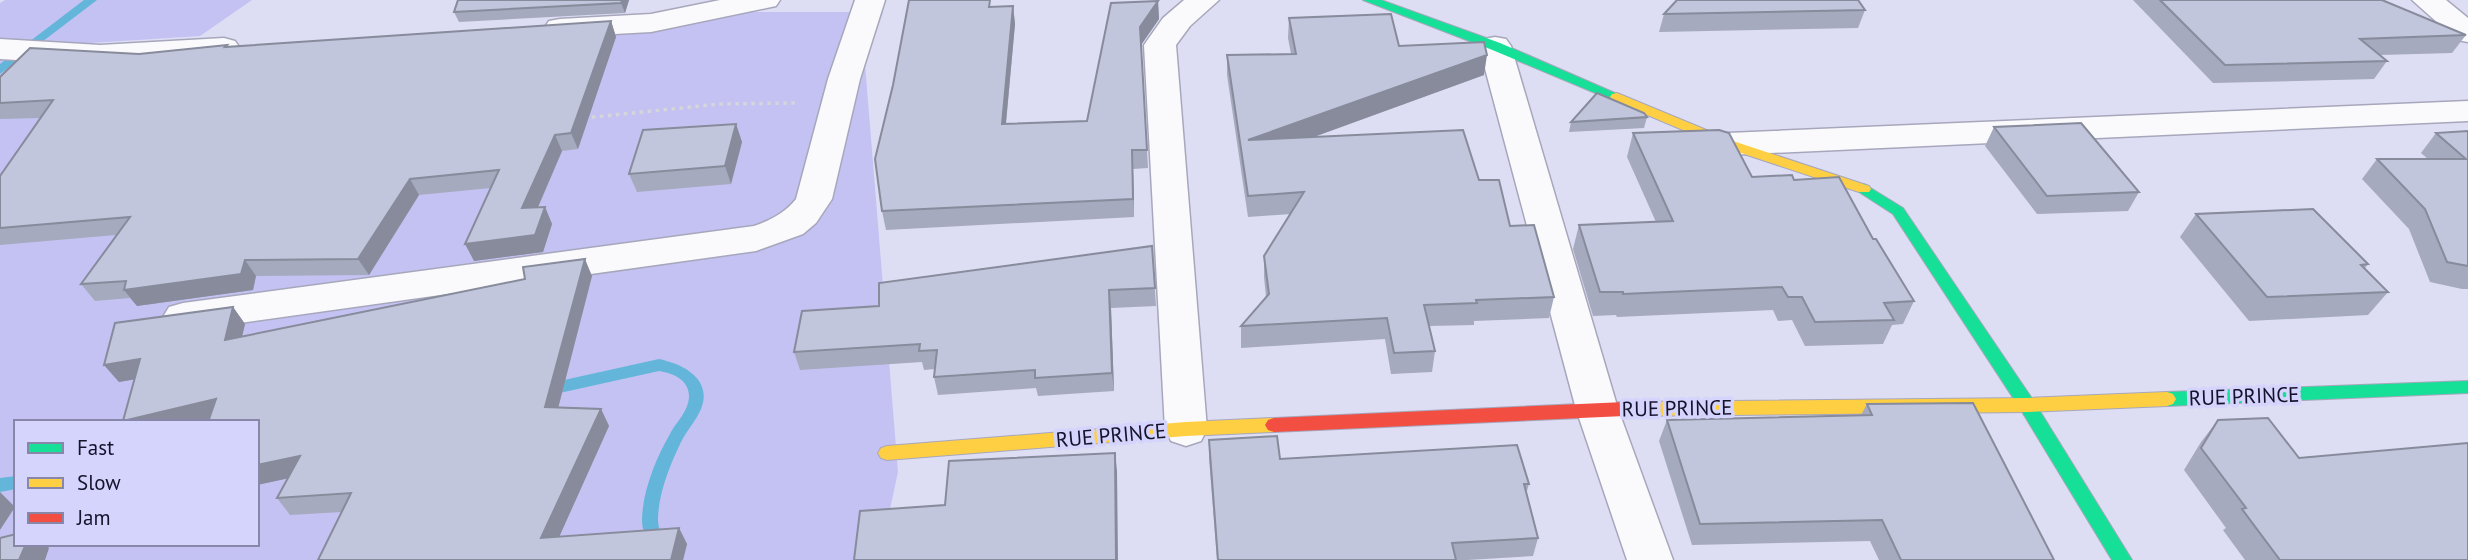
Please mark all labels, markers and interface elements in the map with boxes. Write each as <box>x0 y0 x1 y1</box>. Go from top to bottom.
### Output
street label: RUE PRINCE <box>2188 381 2300 411</box>
street label: RUE PRINCE <box>1621 394 1733 422</box>
street label: RUE PRINCE <box>1055 417 1167 453</box>
legend <box>14 420 259 546</box>
text: Fast <box>77 434 114 461</box>
text: Slow <box>77 469 121 496</box>
text: Jam <box>76 504 111 531</box>

